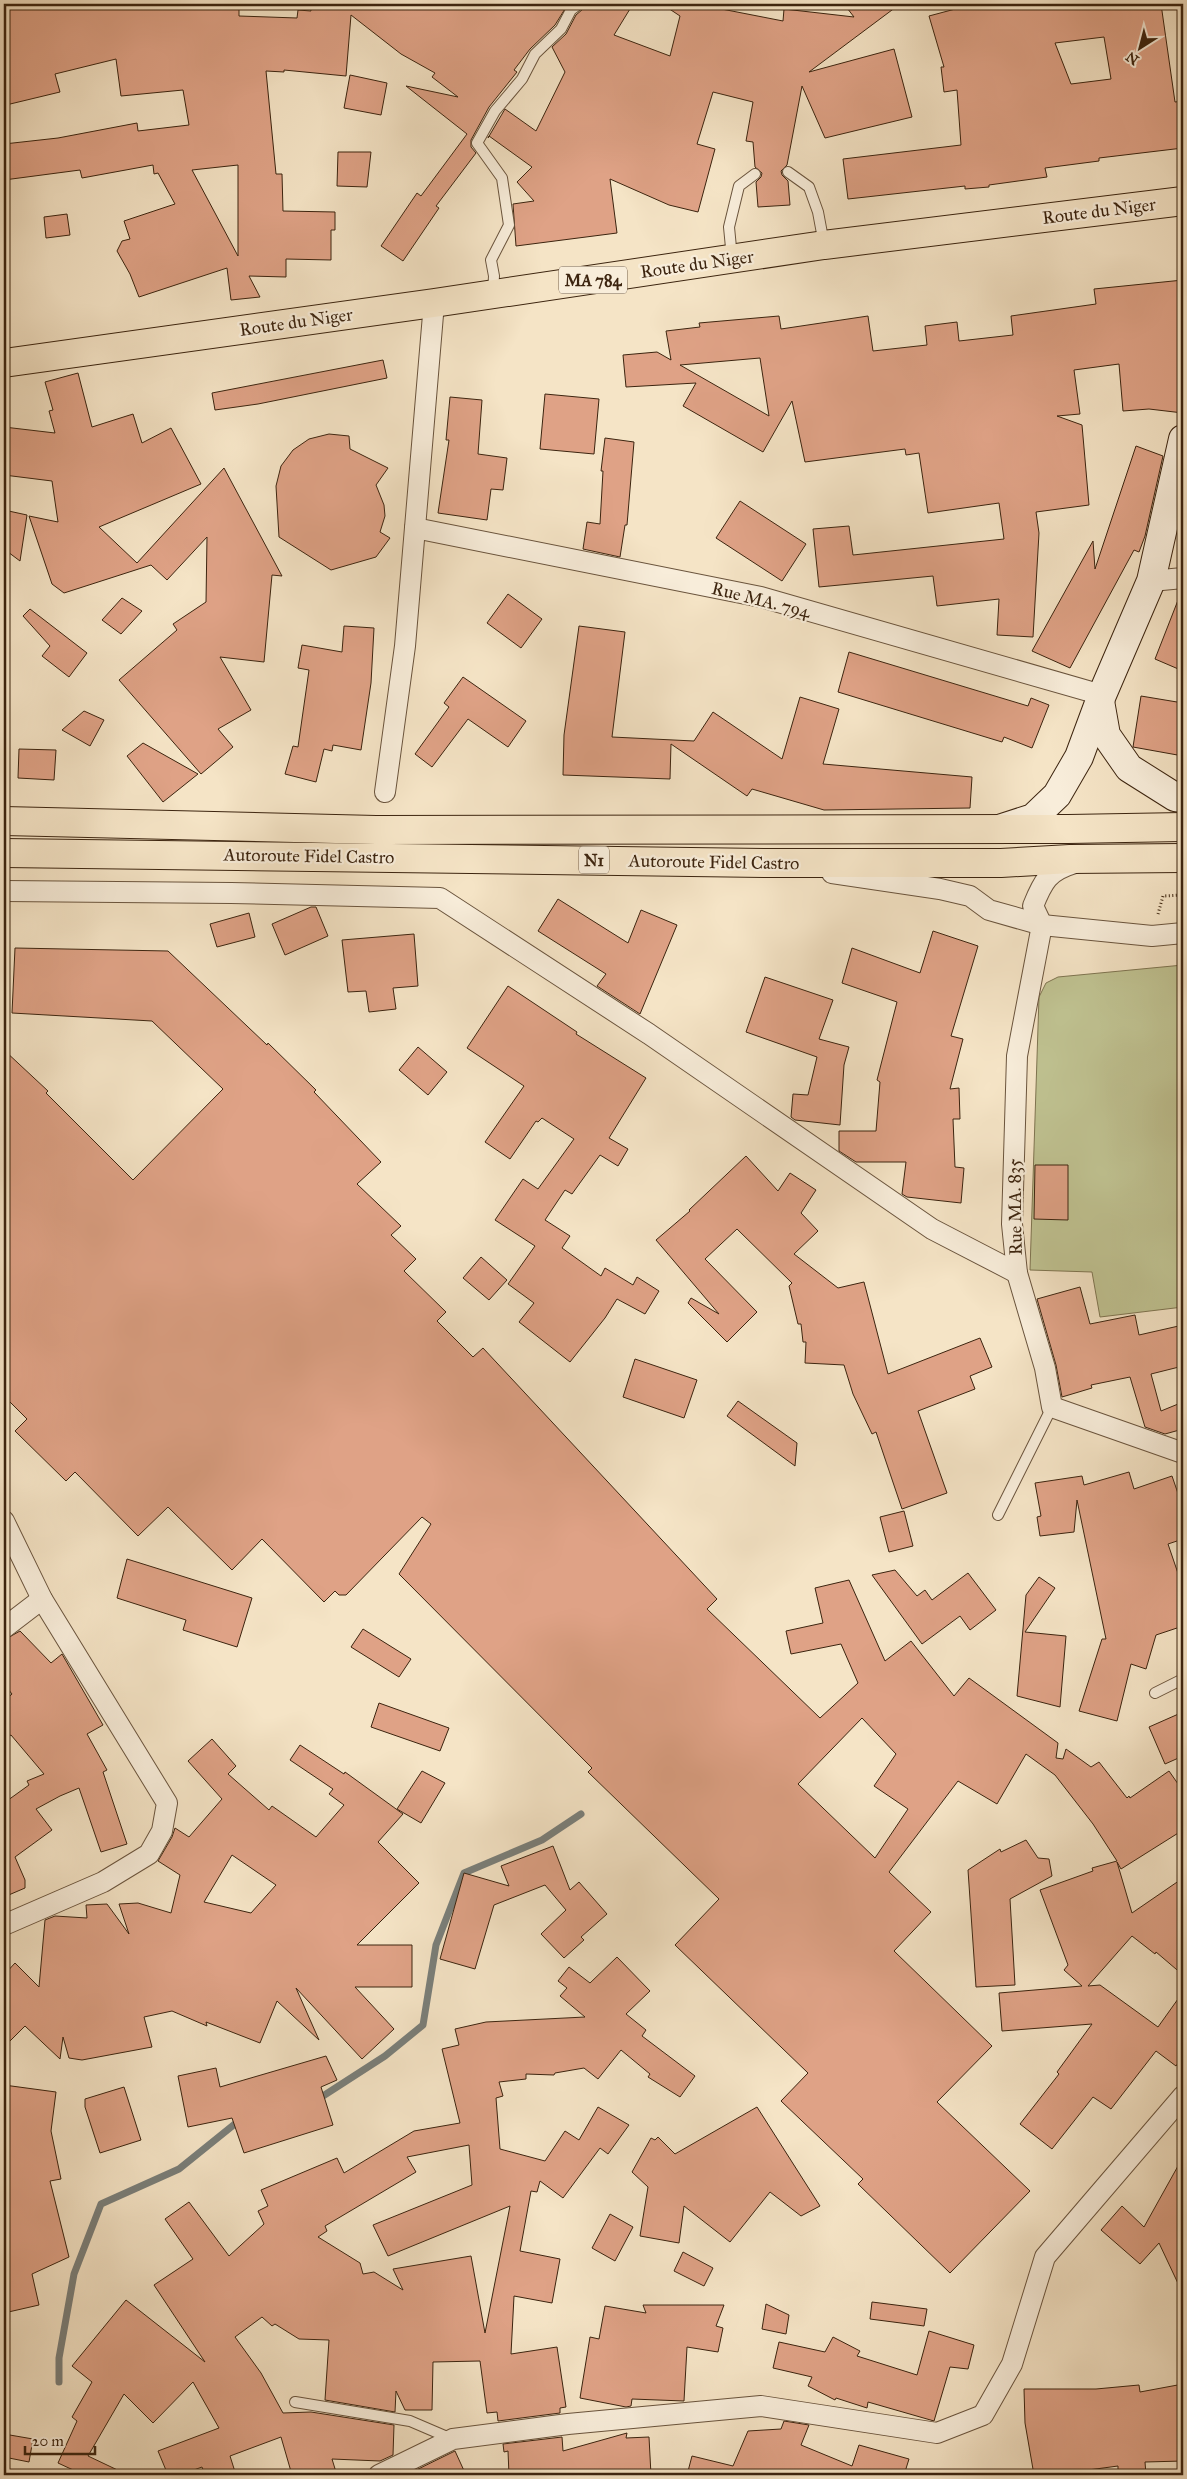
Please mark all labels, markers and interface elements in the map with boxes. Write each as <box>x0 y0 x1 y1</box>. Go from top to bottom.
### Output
north arrow <box>1114 22 1164 72</box>
text: N <box>1123 48 1142 68</box>
street label: Route du Niger <box>1041 193 1157 230</box>
street label: Route du Niger <box>639 245 756 284</box>
road number: MA 784 <box>559 266 627 294</box>
street label: Route du Niger <box>238 303 355 342</box>
street label: Rue MA. 794 <box>709 577 814 623</box>
street label: Autoroute Fidel Castro <box>222 843 395 868</box>
road number: N1 <box>579 846 609 874</box>
street label: Autoroute Fidel Castro <box>627 849 800 874</box>
street label: Rue MA. 835 <box>1003 1158 1027 1256</box>
scale bar <box>25 2424 95 2456</box>
text: 20 m <box>32 2432 64 2450</box>

